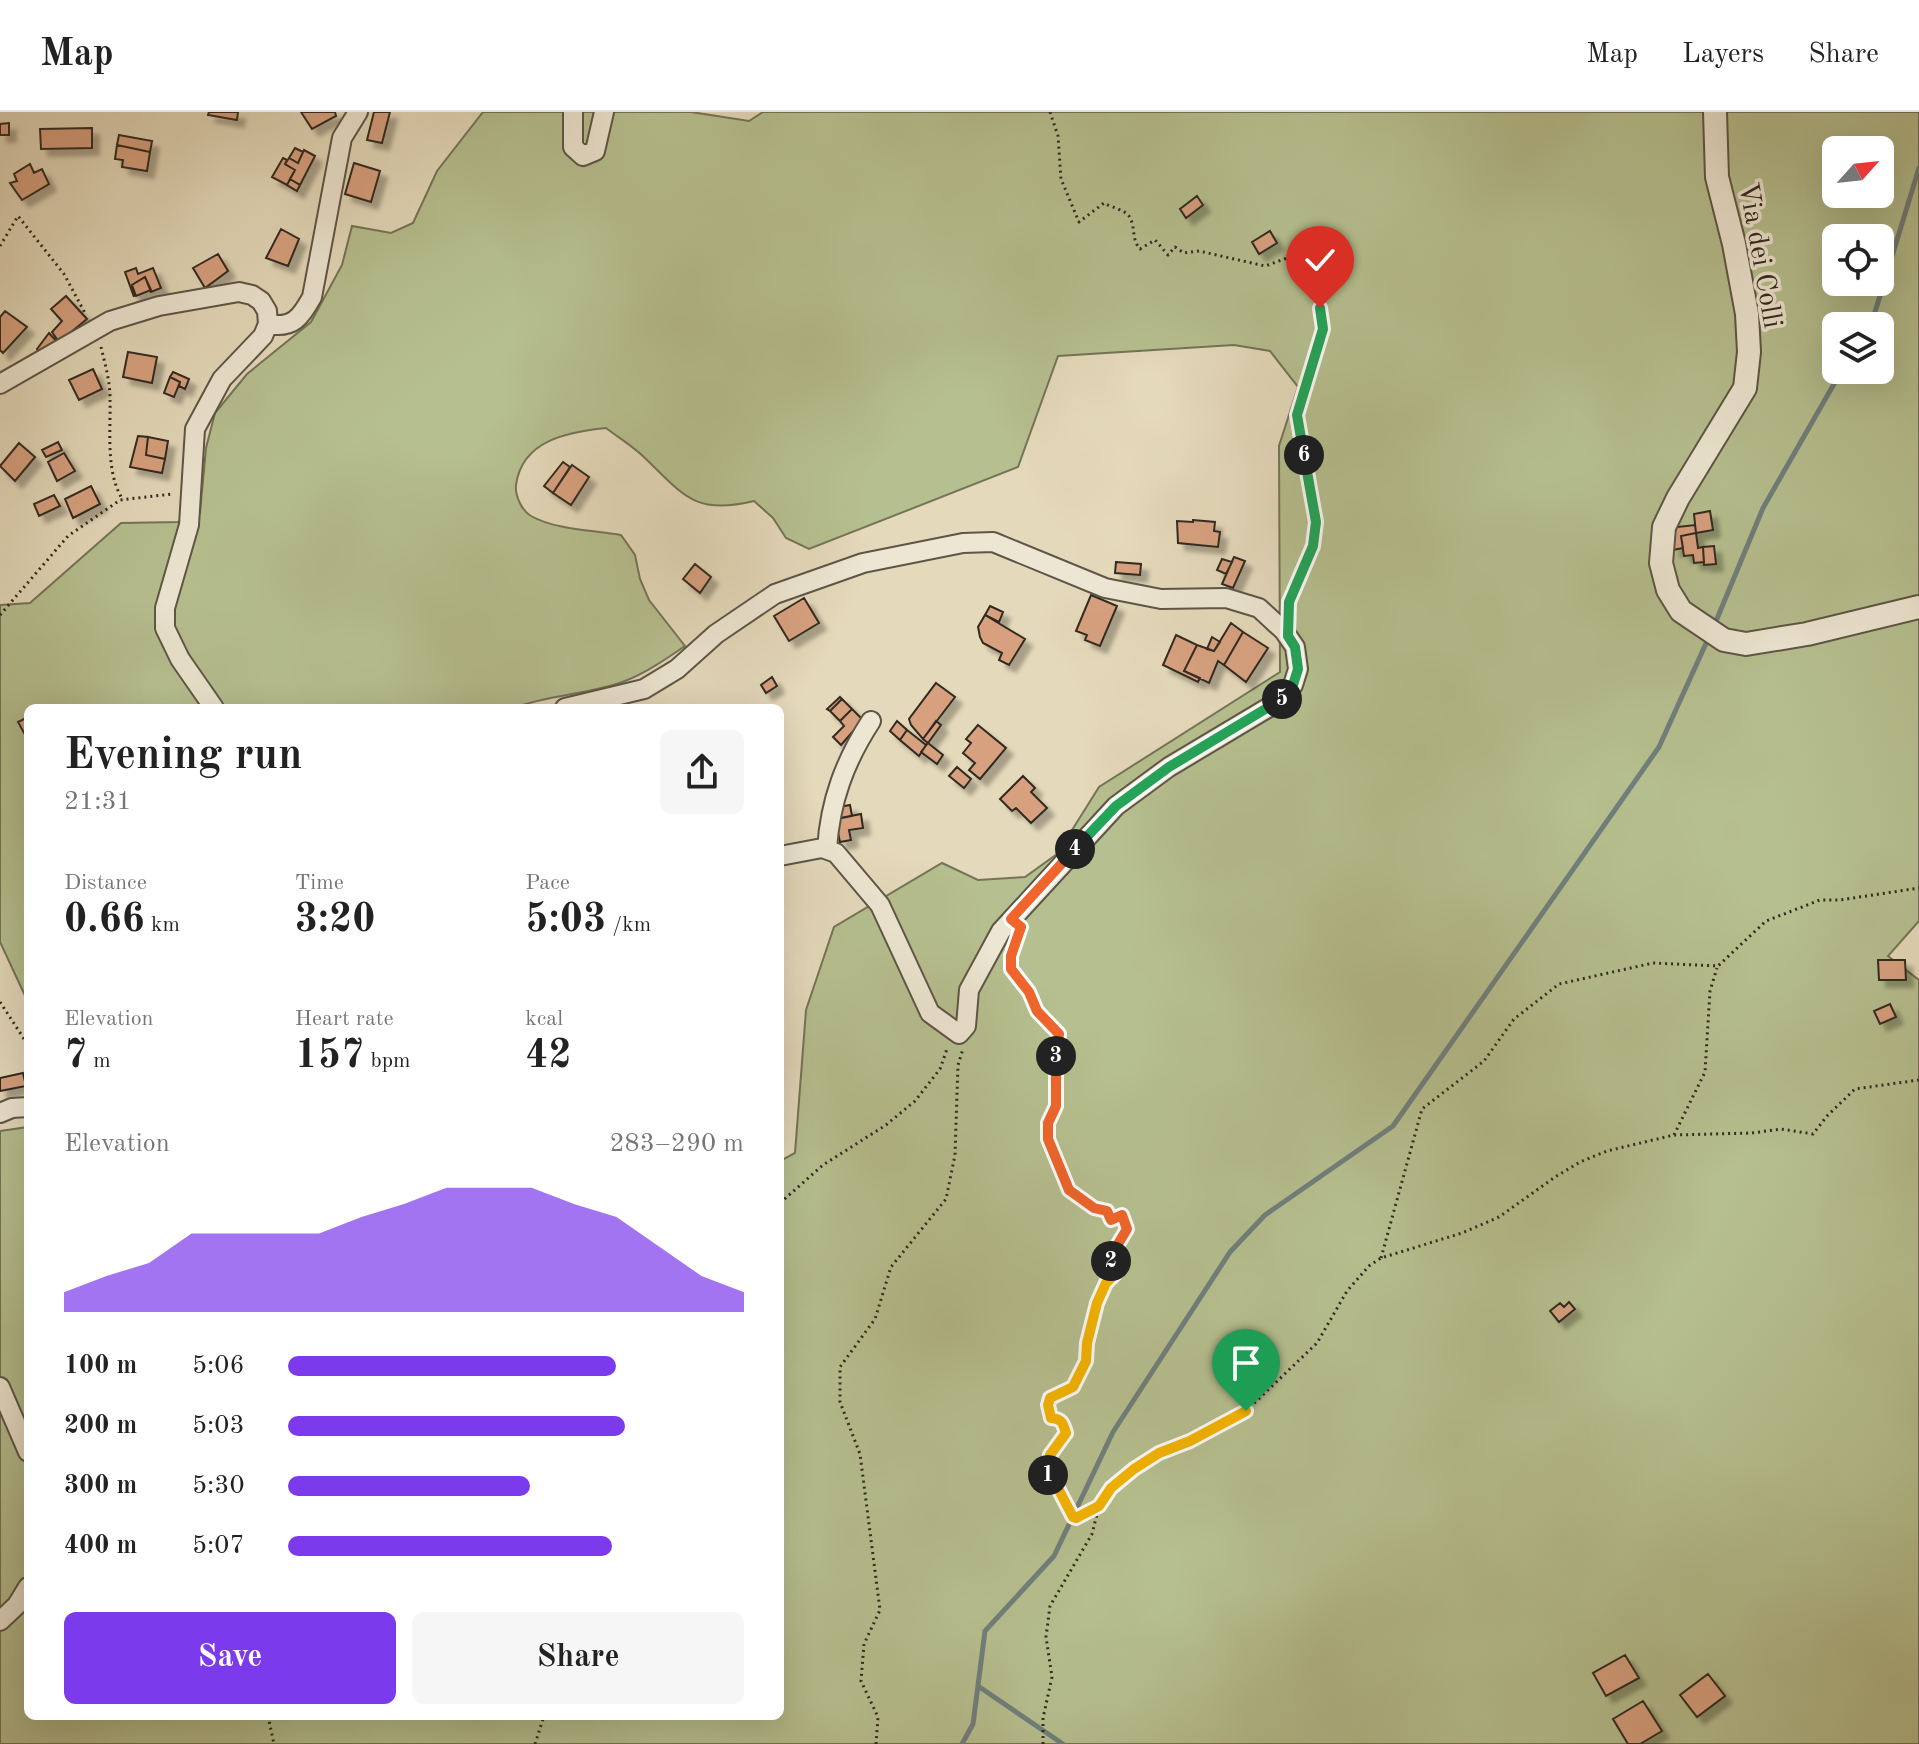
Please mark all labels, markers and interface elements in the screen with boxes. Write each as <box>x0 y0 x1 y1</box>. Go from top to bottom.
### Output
text: Map <box>40 36 114 74</box>
text: Map <box>1586 41 1638 69</box>
text: Layers <box>1682 41 1764 69</box>
text: Share <box>1808 41 1879 69</box>
north arrow <box>1822 136 1894 208</box>
map controls <box>1822 136 1894 384</box>
street label: Via dei Colli <box>1732 180 1786 331</box>
button: locate <box>1822 224 1894 296</box>
pin <box>1286 226 1354 308</box>
icon: check <box>1298 238 1342 282</box>
button: layers <box>1822 312 1894 384</box>
pin: 6 <box>1284 435 1324 475</box>
text: 6 <box>1298 444 1310 466</box>
pin: 5 <box>1262 679 1302 719</box>
text: 5 <box>1276 688 1288 710</box>
button: share <box>660 730 744 814</box>
text: Evening run <box>64 734 302 778</box>
text: 21:31 <box>64 789 132 815</box>
pin: 4 <box>1055 829 1095 869</box>
text: 4 <box>1069 838 1081 860</box>
text: Distance <box>64 872 147 894</box>
text: Time <box>295 872 344 894</box>
text: Pace <box>525 872 570 894</box>
text: 0.66 <box>64 901 145 941</box>
text: 3:20 <box>295 901 375 941</box>
text: 5:03 <box>525 901 606 941</box>
text: km <box>145 914 180 936</box>
text: /km <box>606 914 651 936</box>
text: Elevation <box>64 1008 154 1030</box>
text: Heart rate <box>295 1008 394 1030</box>
text: kcal <box>525 1008 563 1030</box>
pin: 3 <box>1036 1036 1076 1076</box>
text: 7 <box>64 1037 87 1077</box>
text: 157 <box>295 1037 364 1077</box>
text: 42 <box>525 1037 572 1077</box>
text: 3 <box>1050 1045 1062 1067</box>
text: m <box>87 1050 111 1072</box>
text: bpm <box>364 1050 411 1072</box>
text: Elevation <box>64 1131 170 1157</box>
text: 283–290 m <box>609 1131 744 1157</box>
pin: 2 <box>1091 1241 1131 1281</box>
text: 2 <box>1105 1250 1117 1272</box>
pin <box>1212 1329 1280 1411</box>
icon: arrive <box>1224 1341 1268 1385</box>
text: 100 m <box>64 1353 137 1379</box>
text: 5:06 <box>192 1353 245 1379</box>
text: 200 m <box>64 1413 137 1439</box>
text: 5:03 <box>192 1413 245 1439</box>
pin: 1 <box>1028 1455 1068 1495</box>
text: 1 <box>1042 1464 1054 1486</box>
text: 300 m <box>64 1473 137 1499</box>
text: 5:30 <box>192 1473 245 1499</box>
text: 400 m <box>64 1533 137 1559</box>
text: 5:07 <box>192 1533 245 1559</box>
button: Save <box>64 1612 396 1704</box>
button: Share <box>412 1612 744 1704</box>

